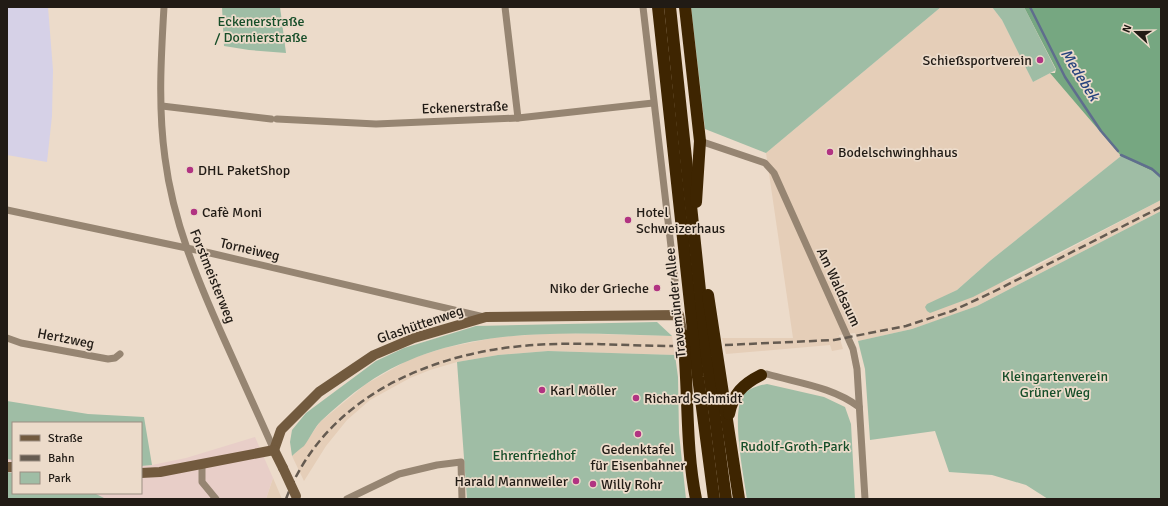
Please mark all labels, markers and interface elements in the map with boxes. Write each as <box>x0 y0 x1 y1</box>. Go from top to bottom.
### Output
north arrow <box>1116 12 1156 52</box>
park label: Eckenerstraße / Dornierstraße <box>214 13 308 46</box>
text: N <box>1120 23 1135 34</box>
water label: Medebek <box>1057 46 1104 106</box>
place label: Schießsportverein <box>923 52 1032 69</box>
marker: Schießsportverein <box>1035 55 1045 65</box>
street label: Eckenerstraße <box>421 97 509 118</box>
place label: Bodelschwinghhaus <box>838 144 958 161</box>
marker: Bodelschwinghhaus <box>825 147 835 157</box>
place label: DHL PaketShop <box>198 162 290 179</box>
marker: DHL PaketShop <box>185 165 195 175</box>
place label: Cafè Moni <box>202 204 262 221</box>
place label: Hotel Schweizerhaus <box>636 204 725 237</box>
marker: Cafè Moni <box>189 207 199 217</box>
marker: Hotel Schweizerhaus <box>623 215 633 225</box>
street label: Forstmeisterweg <box>186 227 239 326</box>
street label: Torneiweg <box>218 234 281 265</box>
street label: Am Waldsaum <box>813 245 864 329</box>
street label: Travemünder Allee <box>661 247 690 359</box>
place label: Niko der Grieche <box>550 280 649 297</box>
marker: Niko der Grieche <box>652 283 662 293</box>
street label: Glashüttenweg <box>375 302 466 347</box>
street label: Hertzweg <box>36 325 96 352</box>
park label: Kleingartenverein Grüner Weg <box>1002 368 1108 401</box>
place label: Karl Möller <box>550 382 617 399</box>
marker: Karl Möller <box>537 385 547 395</box>
place label: Richard Schmidt <box>644 390 742 407</box>
marker: Richard Schmidt <box>631 393 641 403</box>
legend <box>12 422 142 494</box>
marker: Gedenktafel für Eisenbahner <box>633 429 643 439</box>
text: Straße <box>48 431 83 446</box>
park label: Rudolf-Groth-Park <box>740 438 850 455</box>
place label: Gedenktafel für Eisenbahner <box>591 441 686 474</box>
park label: Ehrenfriedhof <box>492 447 577 464</box>
text: Bahn <box>48 451 74 466</box>
text: Park <box>48 471 71 486</box>
place label: Harald Mannweiler <box>454 473 569 490</box>
marker: Harald Mannweiler <box>571 476 581 486</box>
place label: Willy Rohr <box>601 476 663 493</box>
marker: Willy Rohr <box>588 479 598 489</box>

